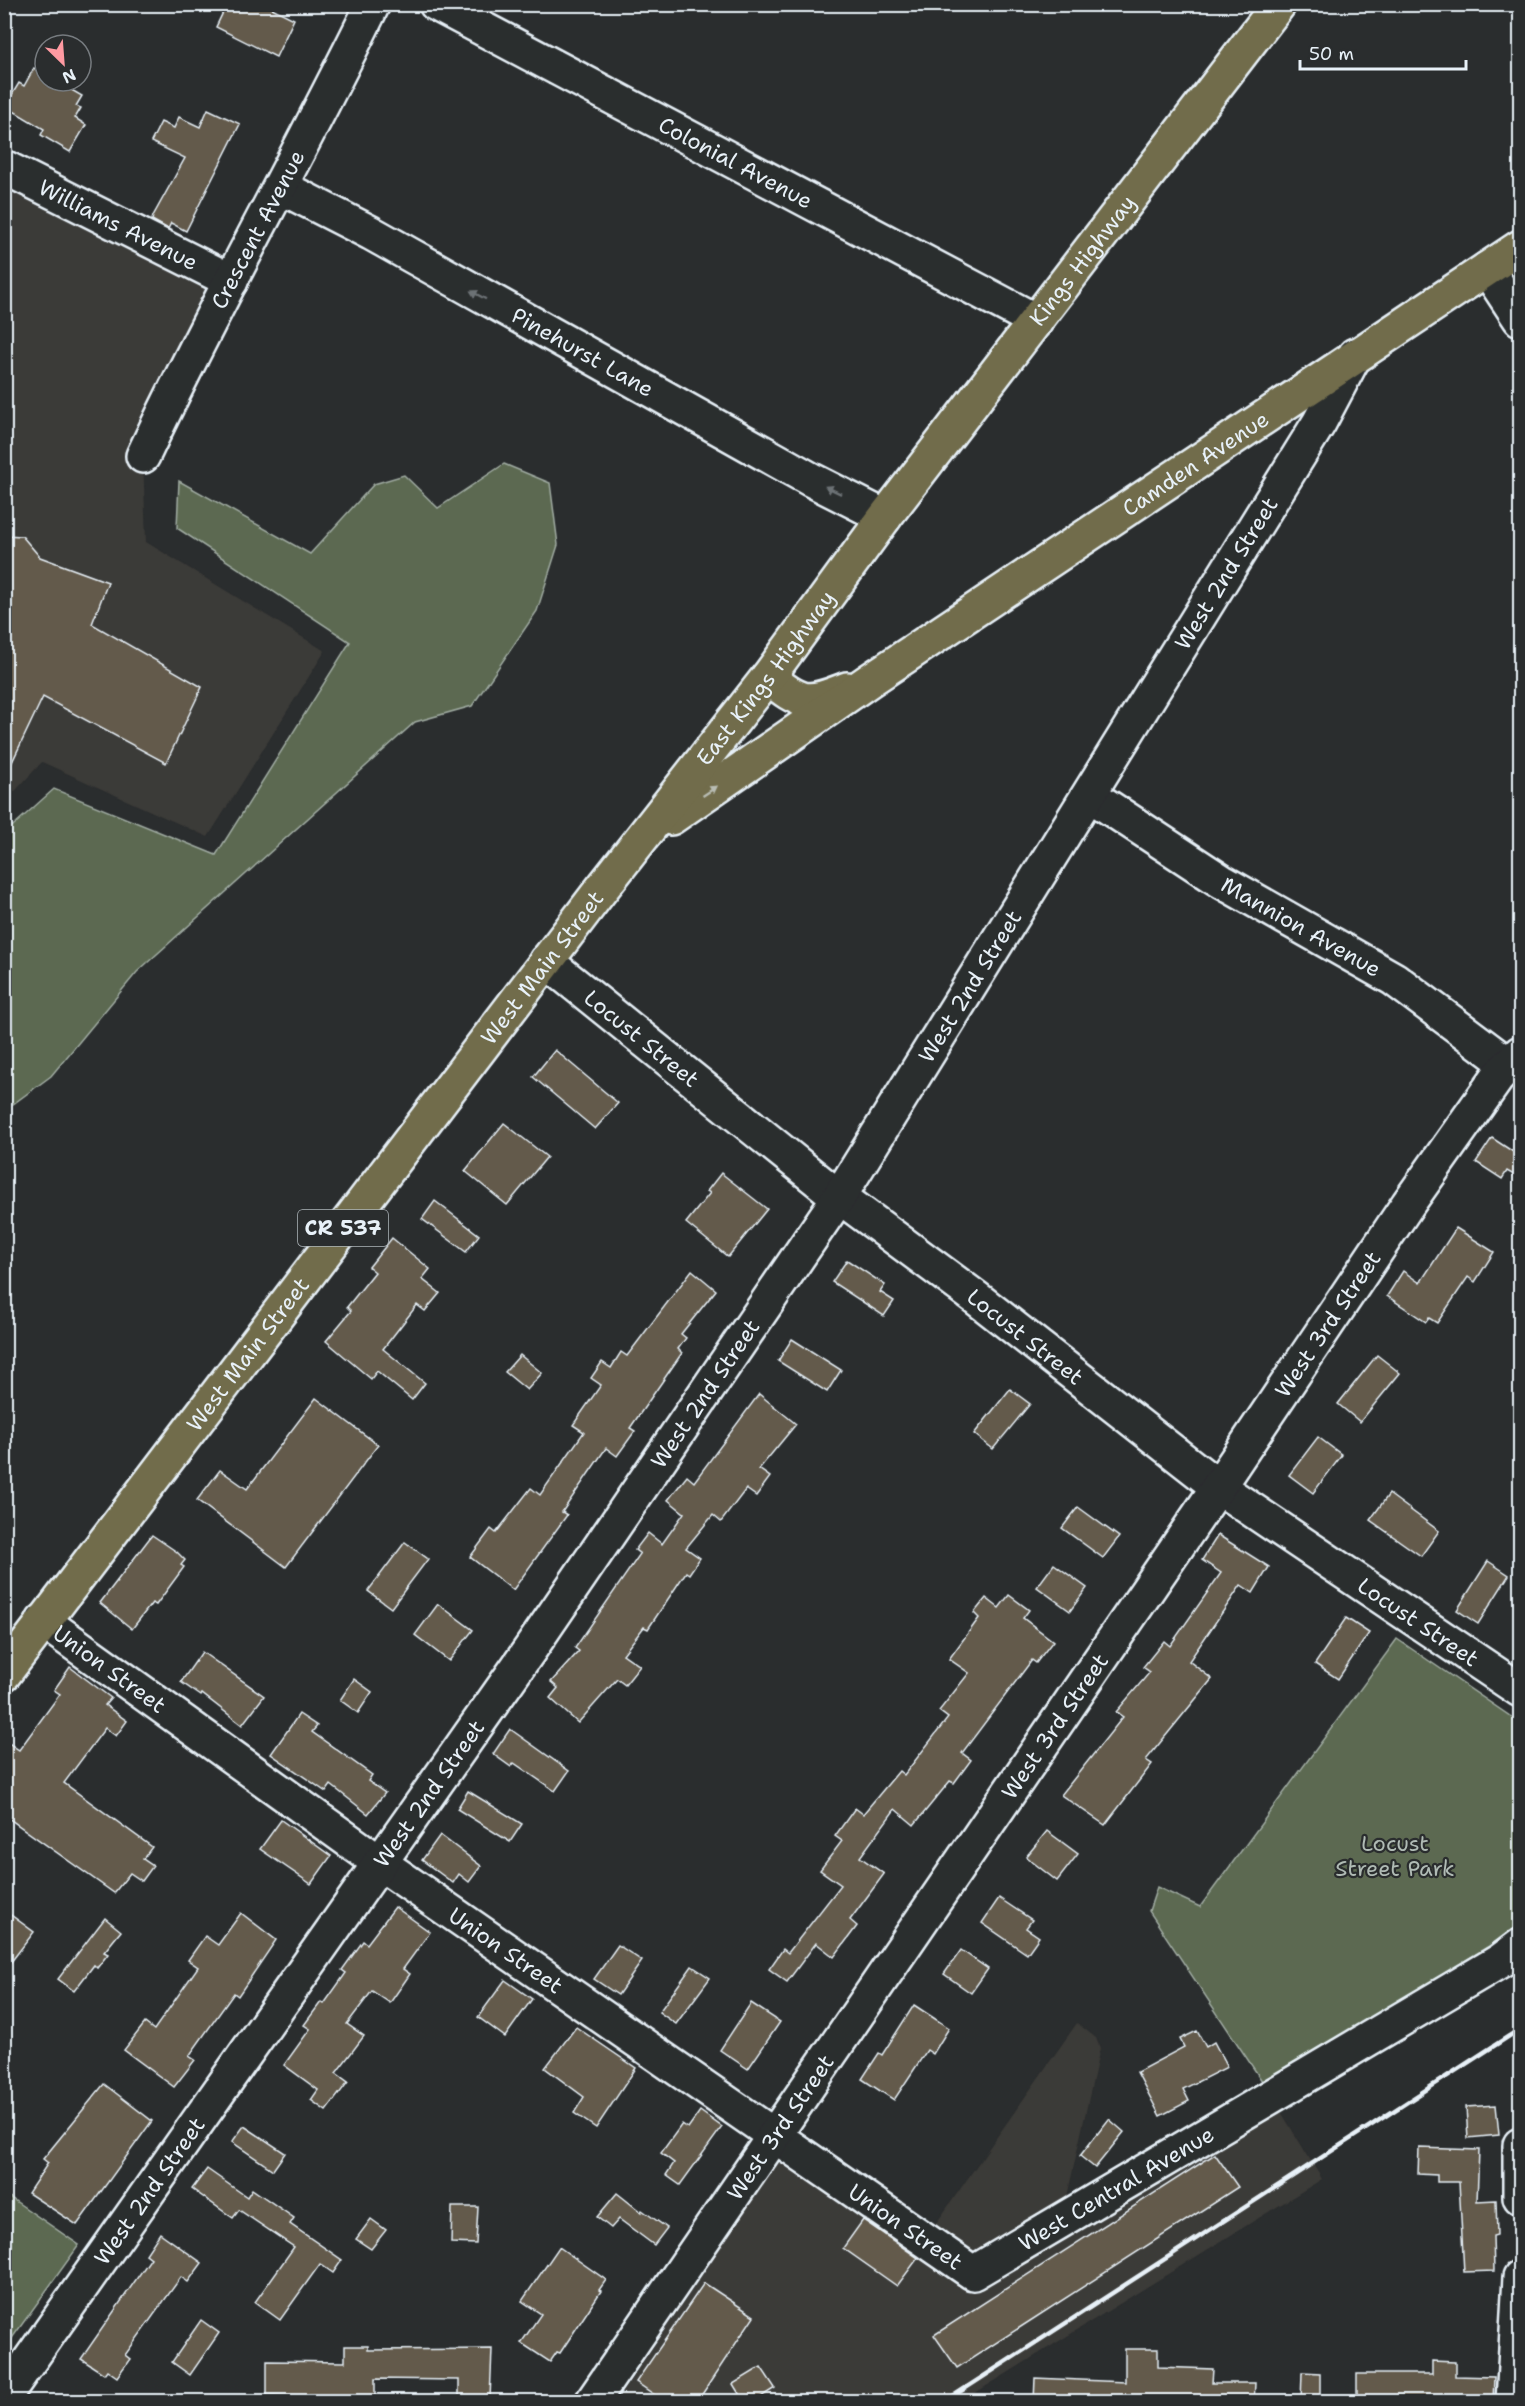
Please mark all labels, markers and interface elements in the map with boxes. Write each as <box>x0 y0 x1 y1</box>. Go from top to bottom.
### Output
north arrow <box>33 33 93 93</box>
scale bar <box>1300 33 1466 71</box>
text: 50 m <box>1309 42 1354 66</box>
text: N <box>59 64 79 88</box>
street label: Colonial Avenue <box>653 110 818 215</box>
street label: Crescent Avenue <box>204 145 311 314</box>
street label: Williams Avenue <box>34 173 203 277</box>
street label: Kings Highway <box>1023 189 1142 332</box>
one-way arrow <box>469 290 486 300</box>
street label: Pinehurst Lane <box>506 301 659 404</box>
street label: Camden Avenue <box>1117 404 1274 523</box>
one-way arrow <box>824 485 842 495</box>
street label: West 2nd Street <box>1168 492 1285 655</box>
street label: East Kings Highway <box>690 585 842 772</box>
one-way arrow <box>702 785 718 797</box>
street label: Mannion Avenue <box>1216 870 1386 984</box>
street label: West Main Street <box>474 885 610 1051</box>
street label: West 2nd Street <box>912 905 1028 1068</box>
street label: Locust Street <box>578 983 705 1094</box>
road number: CR 537 <box>298 1210 388 1246</box>
street label: West 3rd Street <box>1268 1245 1387 1403</box>
street label: West Main Street <box>180 1271 316 1437</box>
street label: Locust Street <box>961 1282 1089 1391</box>
street label: West 2nd Street <box>644 1314 766 1474</box>
street label: Locust Street <box>1352 1571 1484 1673</box>
street label: Union Street <box>47 1619 172 1720</box>
street label: West 3rd Street <box>995 1648 1115 1805</box>
street label: West 2nd Street <box>367 1714 491 1873</box>
park label: Locust Street Park <box>1335 1829 1455 1883</box>
street label: Union Street <box>443 1901 568 2000</box>
street label: West 3rd Street <box>720 2049 841 2206</box>
street label: West 2nd Street <box>87 2112 211 2271</box>
street label: West Central Avenue <box>1013 2120 1219 2258</box>
street label: Union Street <box>843 2177 968 2277</box>

